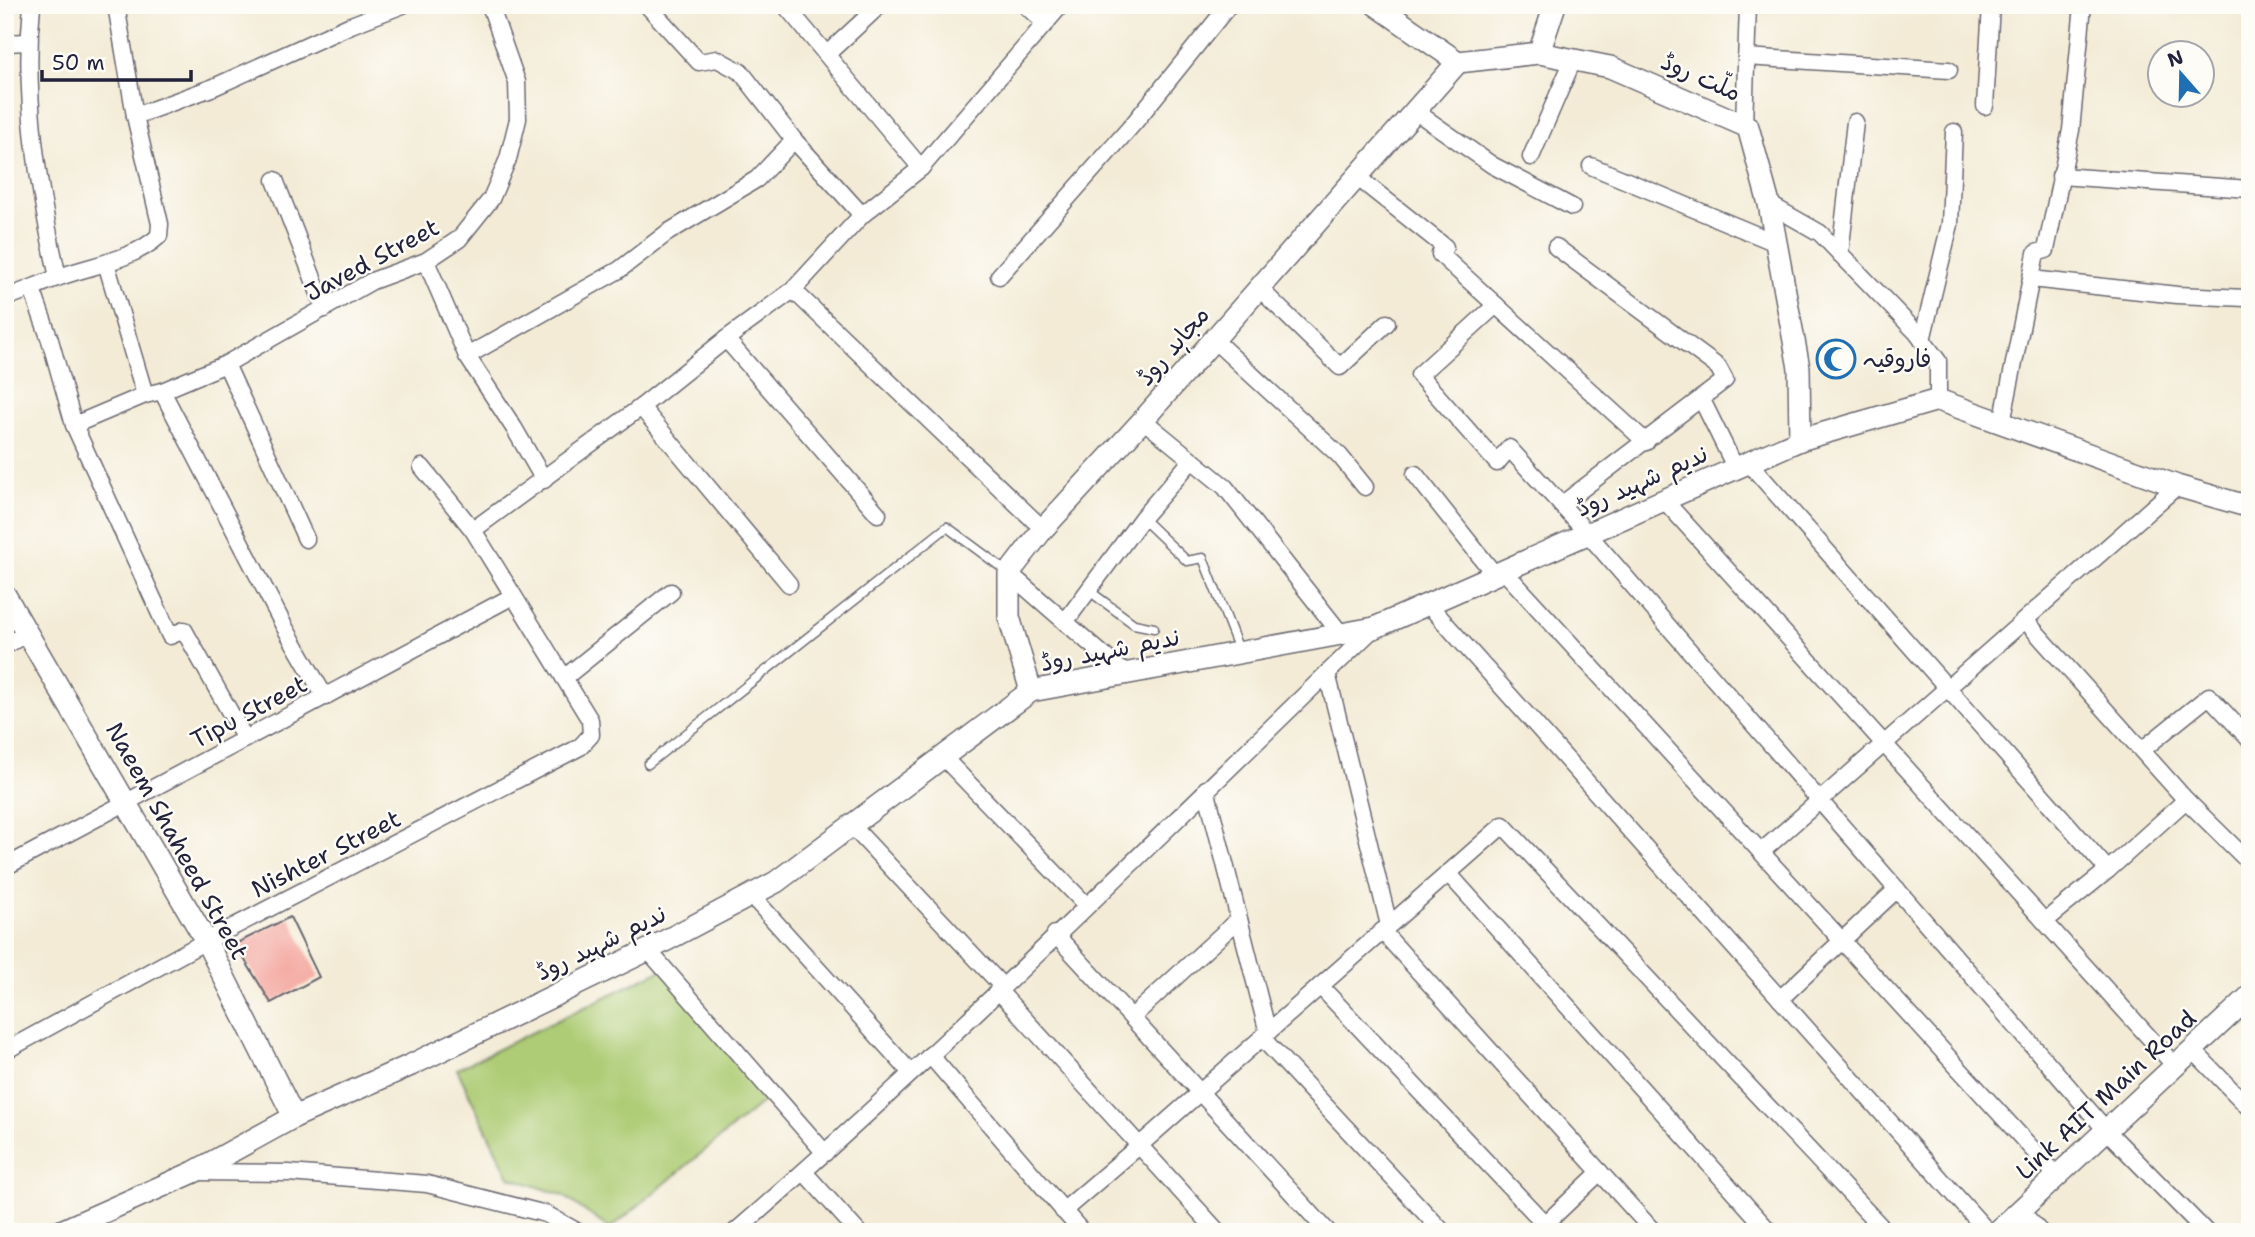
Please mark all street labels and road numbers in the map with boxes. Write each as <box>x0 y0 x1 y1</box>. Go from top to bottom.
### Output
street label: ملّت روڈ <box>1656 44 1746 109</box>
street label: Javed Street <box>299 211 445 309</box>
street label: مجاہد روڈ <box>1130 299 1218 394</box>
street label: ندیم شہید روڈ <box>1571 438 1714 526</box>
street label: ندیم شہید روڈ <box>1038 621 1183 681</box>
street label: Tipu Street <box>185 668 313 756</box>
street label: Naeem Shaheed Street <box>98 717 256 965</box>
street label: Nishter Street <box>246 803 406 905</box>
street label: ندیم شہید روڈ <box>531 898 672 990</box>
street label: Link AIT Main Road <box>2009 1003 2203 1187</box>

